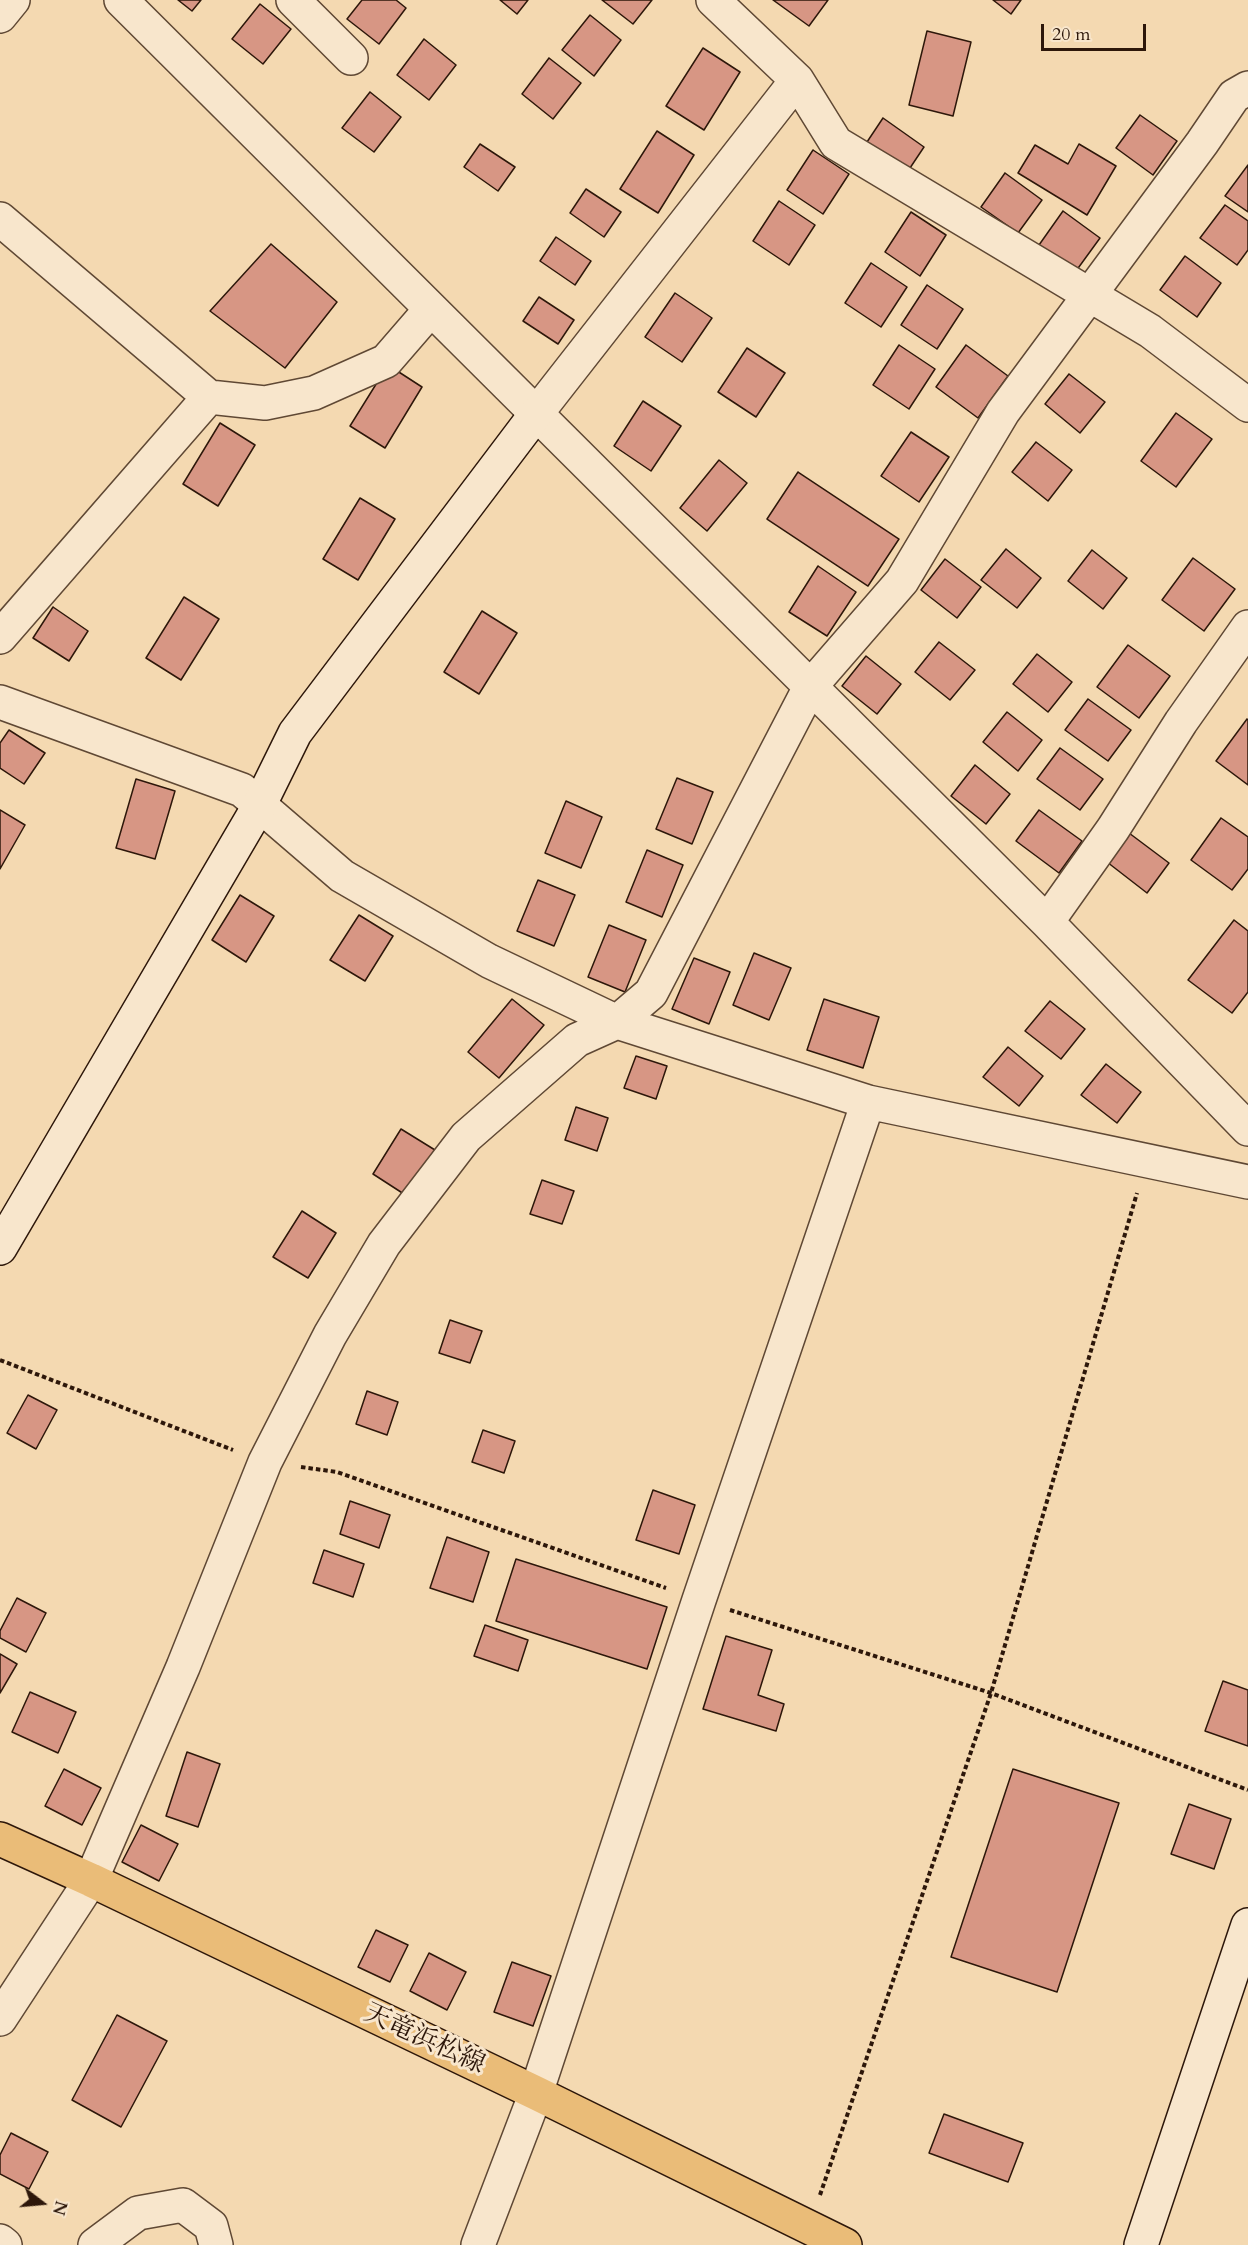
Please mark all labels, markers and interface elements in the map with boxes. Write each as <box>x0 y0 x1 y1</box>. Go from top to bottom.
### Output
scale bar <box>1044 12 1149 50</box>
text: 20 m <box>1052 22 1091 47</box>
street label: 天竜浜松線 <box>358 1998 490 2082</box>
north arrow <box>12 2173 72 2233</box>
text: N <box>47 2198 72 2218</box>

